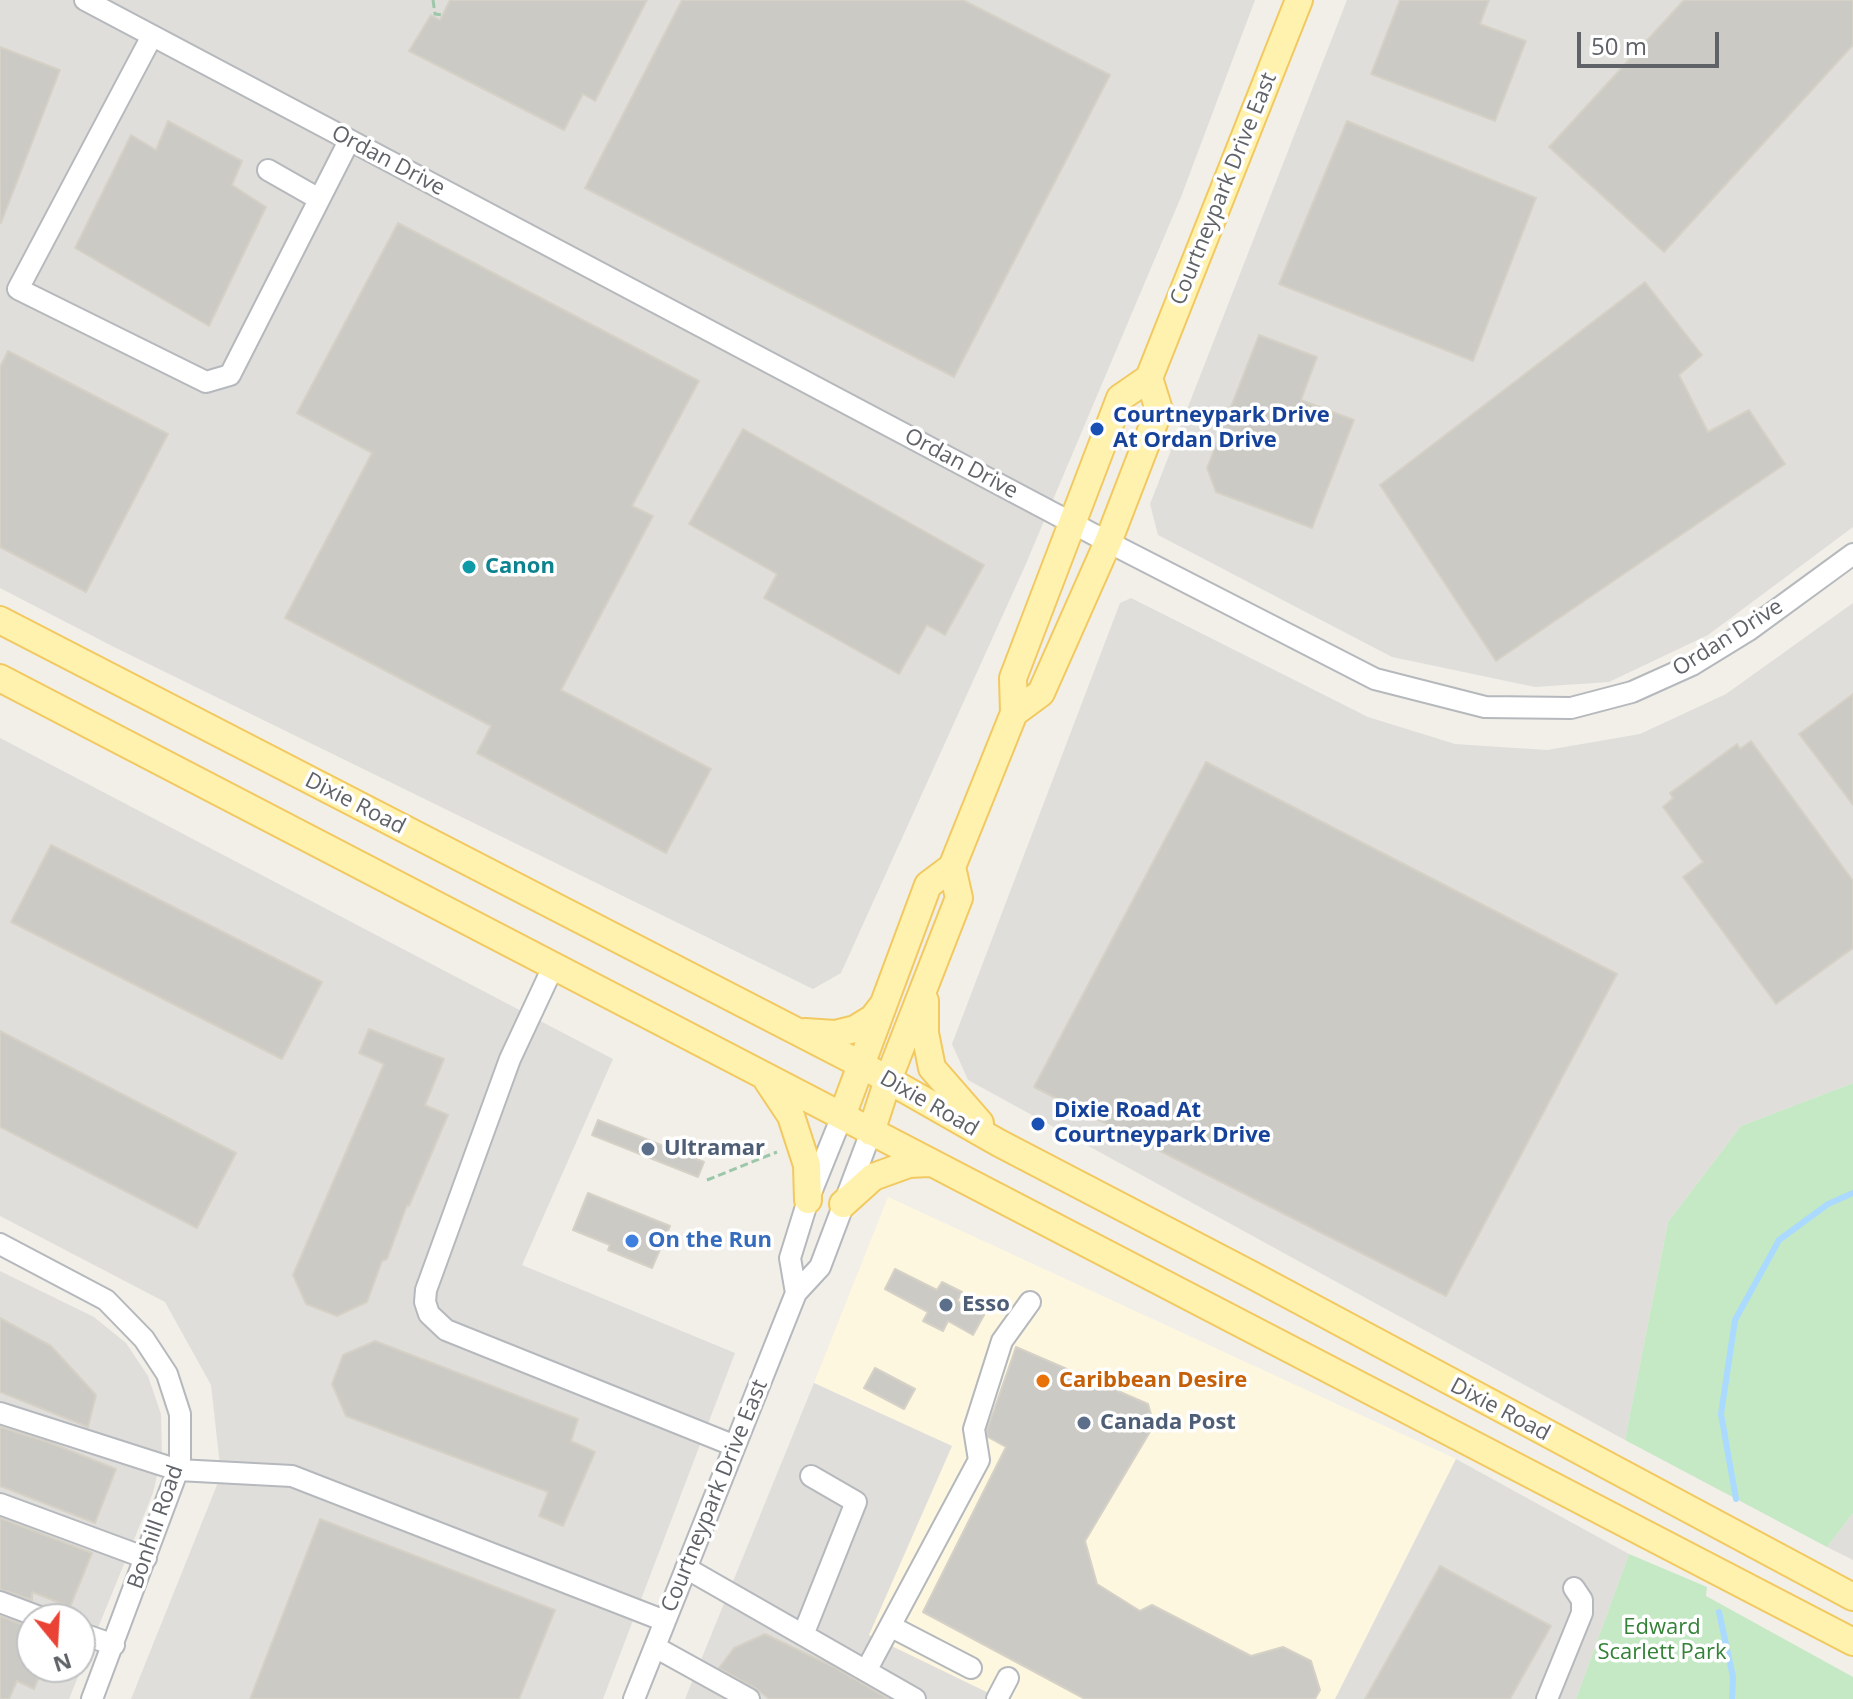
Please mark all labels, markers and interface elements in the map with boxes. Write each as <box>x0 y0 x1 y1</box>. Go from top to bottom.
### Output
scale bar <box>1581 16 1723 66</box>
text: 50 m <box>1591 29 1647 62</box>
street label: Courtneypark Drive East <box>1165 69 1283 309</box>
street label: Ordan Drive <box>327 120 449 202</box>
place label: Courtneypark Drive At Ordan Drive <box>1113 403 1330 454</box>
marker: Courtneypark Drive At Ordan Drive <box>1088 420 1106 438</box>
street label: Ordan Drive <box>900 423 1022 505</box>
place label: Canon <box>485 554 555 580</box>
marker: Canon <box>460 558 478 576</box>
street label: Ordan Drive <box>1668 594 1788 682</box>
street label: Dixie Road <box>300 767 410 841</box>
street label: Dixie Road <box>875 1065 983 1143</box>
place label: Dixie Road At Courtneypark Drive <box>1054 1098 1271 1150</box>
marker: Dixie Road At Courtneypark Drive <box>1029 1115 1047 1133</box>
place label: Ultramar <box>664 1136 765 1162</box>
marker: Ultramar <box>639 1140 657 1158</box>
place label: On the Run <box>648 1228 772 1254</box>
marker: On the Run <box>623 1232 641 1250</box>
place label: Esso <box>962 1292 1010 1318</box>
marker: Esso <box>937 1296 955 1314</box>
place label: Caribbean Desire <box>1059 1368 1247 1394</box>
marker: Caribbean Desire <box>1034 1372 1052 1390</box>
street label: Dixie Road <box>1446 1373 1554 1447</box>
street label: Courtneypark Drive East <box>656 1376 774 1616</box>
place label: Canada Post <box>1100 1410 1236 1436</box>
marker: Canada Post <box>1075 1414 1093 1432</box>
street label: Bonhill Road <box>122 1462 190 1592</box>
north arrow <box>16 1603 96 1683</box>
park label: Edward Scarlett Park <box>1597 1615 1727 1666</box>
text: N <box>50 1647 76 1681</box>

